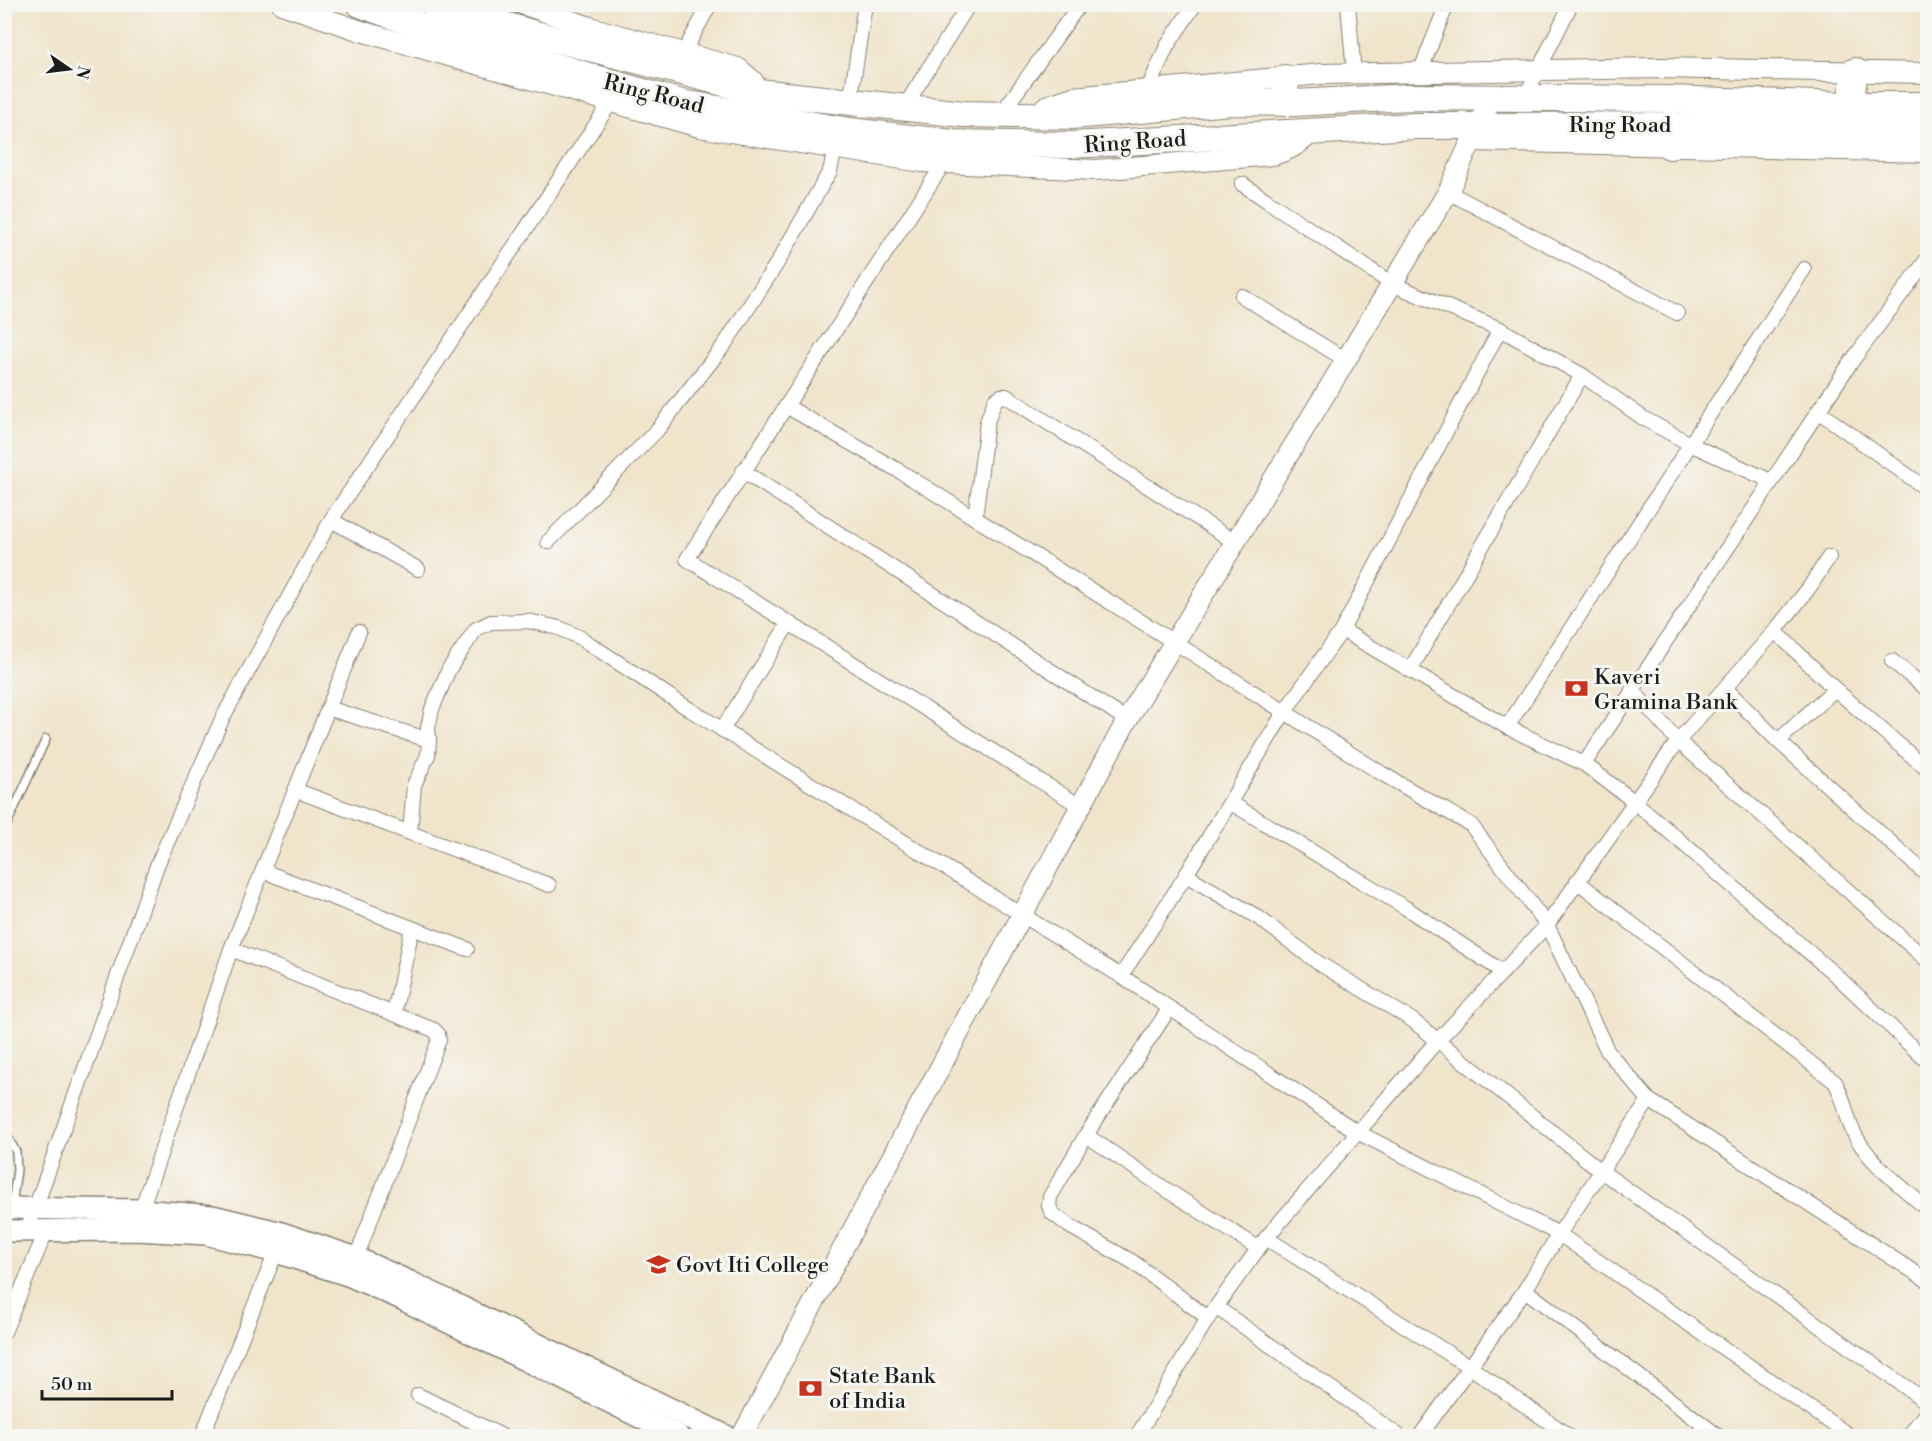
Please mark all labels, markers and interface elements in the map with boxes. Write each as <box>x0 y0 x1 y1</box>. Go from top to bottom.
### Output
north arrow <box>39 39 99 99</box>
text: N <box>71 64 94 81</box>
street label: Ring Road <box>601 69 707 120</box>
street label: Ring Road <box>1569 112 1672 139</box>
street label: Ring Road <box>1083 125 1188 160</box>
place label: Kaveri Gramina Bank <box>1594 664 1739 716</box>
bank icon: Kaveri Gramina Bank <box>1563 676 1589 702</box>
school or university icon: Govt Iti College <box>645 1251 671 1277</box>
place label: Govt Iti College <box>676 1252 829 1279</box>
scale bar <box>42 1363 172 1401</box>
place label: State Bank of India <box>829 1363 937 1415</box>
text: 50 m <box>51 1373 93 1396</box>
bank icon: State Bank of India <box>798 1375 824 1401</box>

